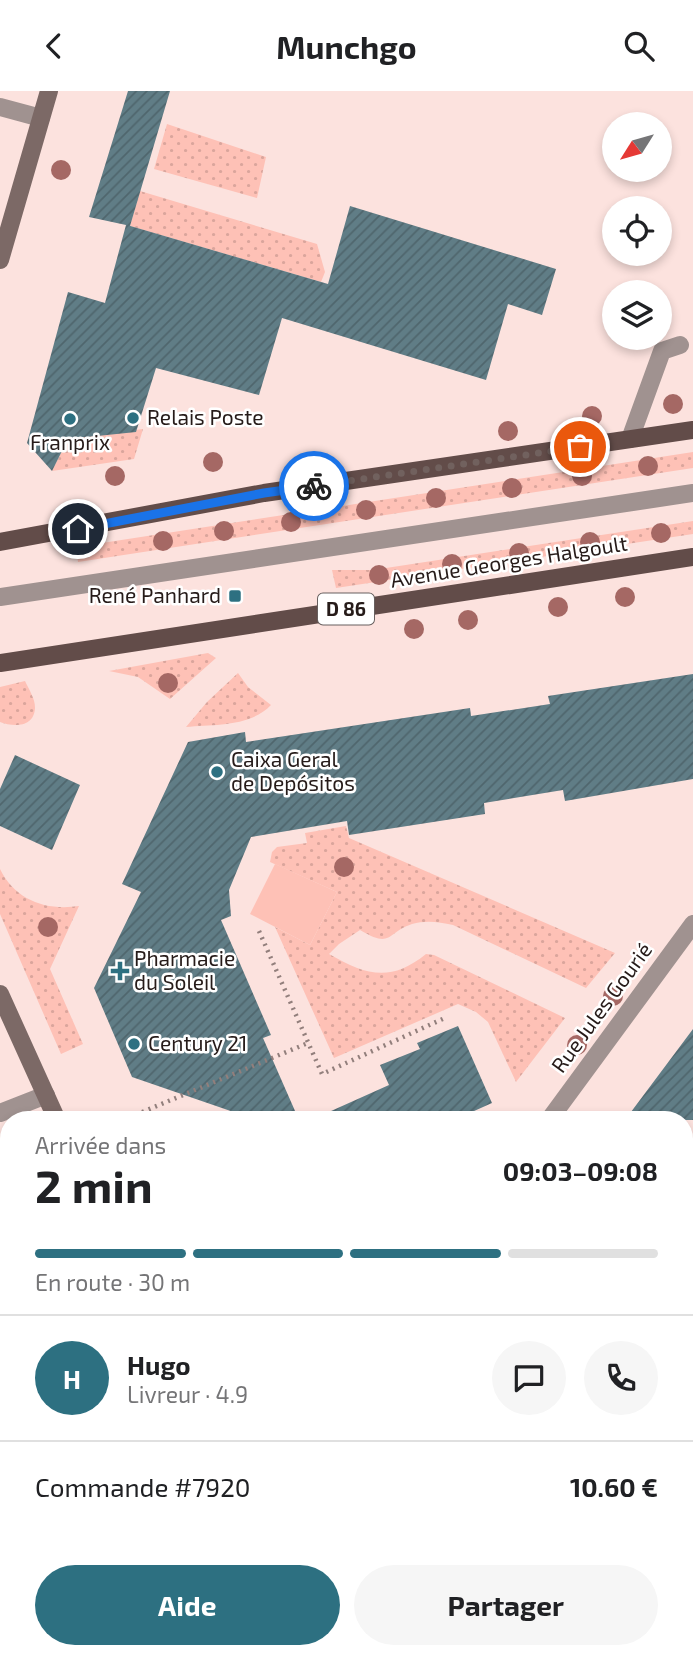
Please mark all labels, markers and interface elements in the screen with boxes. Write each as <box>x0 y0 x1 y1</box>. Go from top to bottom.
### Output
icon: back <box>35 27 73 65</box>
text: Munchgo <box>276 27 417 65</box>
icon: search <box>620 27 658 65</box>
north arrow <box>602 112 672 182</box>
map controls <box>602 112 672 350</box>
button: locate <box>602 196 672 266</box>
button: layers <box>602 280 672 350</box>
place label: Relais Poste <box>147 404 264 429</box>
marker: Relais Poste <box>125 410 141 426</box>
marker: Franprix <box>62 411 78 427</box>
pin <box>550 417 610 477</box>
icon: bag <box>561 428 599 466</box>
place label: Franprix <box>30 429 110 454</box>
courier <box>279 451 349 521</box>
icon: bike <box>295 467 333 505</box>
pin <box>48 499 108 559</box>
icon: home <box>59 510 97 548</box>
street label: Avenue Georges Halgoult <box>389 529 629 592</box>
place label: René Panhard <box>89 582 221 607</box>
marker: René Panhard <box>227 588 243 604</box>
road number: D 86 <box>318 594 374 625</box>
place label: Caixa Geral de Depósitos <box>231 746 355 795</box>
marker: Caixa Geral de Depósitos <box>209 764 225 780</box>
street label: Rue Jules Gourié <box>545 937 656 1077</box>
place label: Pharmacie du Soleil <box>134 945 235 994</box>
marker: Pharmacie du Soleil <box>112 963 128 979</box>
place label: Century 21 <box>148 1030 247 1055</box>
marker: Century 21 <box>126 1036 142 1052</box>
text: Arrivée dans <box>35 1131 166 1159</box>
text: 09:03–09:08 <box>503 1155 658 1186</box>
text: 2 min <box>35 1157 153 1212</box>
text: En route · 30 m <box>35 1268 190 1296</box>
button: chat <box>492 1341 566 1415</box>
button: phone <box>584 1341 658 1415</box>
text: Hugo <box>127 1349 191 1380</box>
text: H <box>63 1363 81 1394</box>
text: Livreur · 4.9 <box>127 1380 248 1408</box>
text: Commande #7920 <box>35 1471 250 1502</box>
text: 10.60 € <box>570 1471 658 1502</box>
button: Aide <box>35 1565 340 1645</box>
button: Partager <box>354 1565 658 1645</box>

